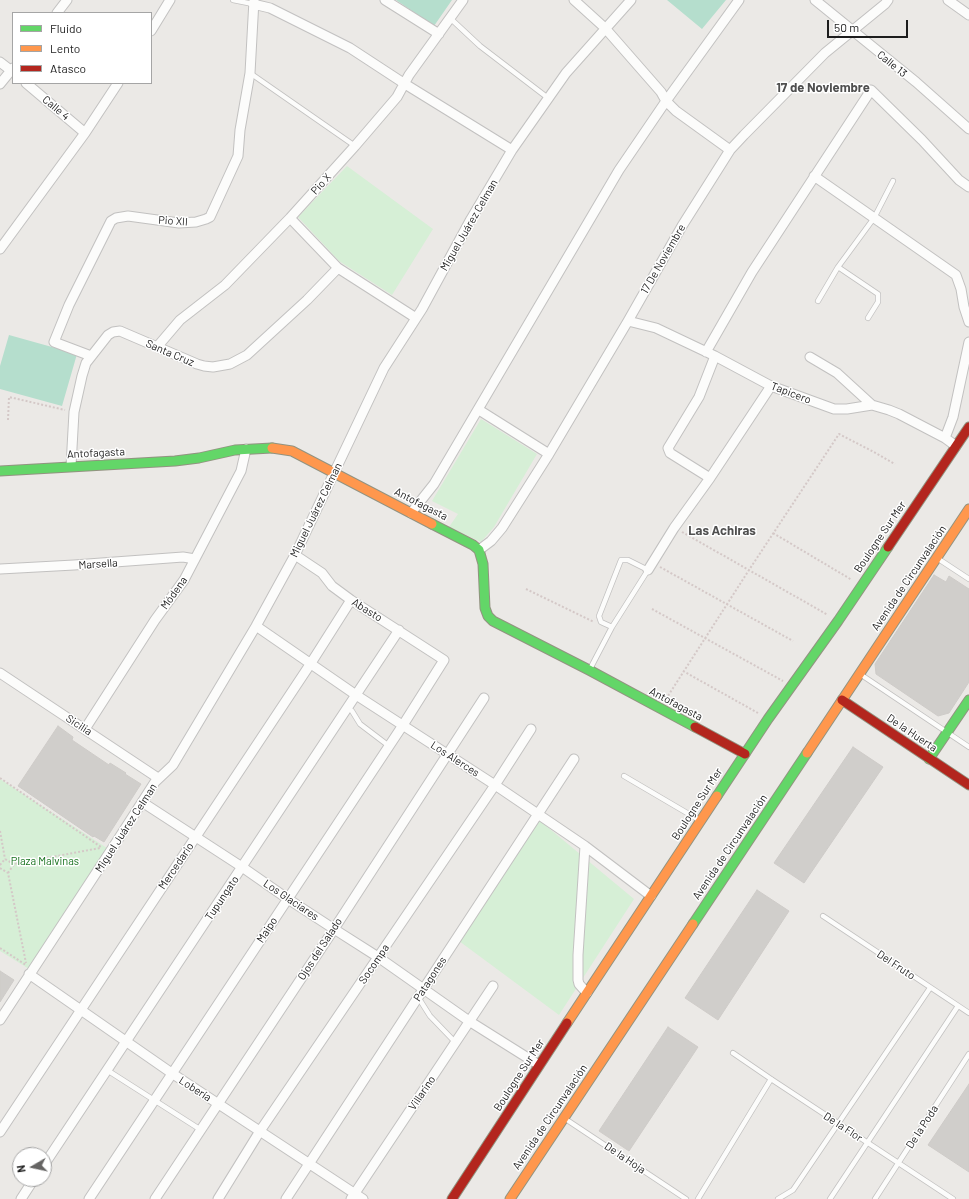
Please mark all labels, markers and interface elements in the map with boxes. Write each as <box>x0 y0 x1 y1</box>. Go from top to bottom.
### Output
legend <box>12 12 152 84</box>
scale bar <box>829 12 910 38</box>
text: 50 m <box>834 20 859 34</box>
text: Fluido <box>50 21 82 35</box>
text: Lento <box>50 41 80 55</box>
street label: Calle 13 <box>874 48 910 80</box>
text: Atasco <box>50 61 86 75</box>
district label: 17 de Noviembre <box>776 80 870 96</box>
street label: Calle 4 <box>40 93 72 123</box>
street label: Pio X <box>308 171 334 197</box>
street label: Miguel Juárez Celman <box>437 177 501 273</box>
street label: Pio XII <box>158 213 188 229</box>
street label: 17 De Noviembre <box>638 222 688 296</box>
street label: Santa Cruz <box>144 337 196 369</box>
street label: Tapicero <box>769 379 813 407</box>
street label: Antofagasta <box>67 445 125 461</box>
street label: Miguel Juárez Celman <box>287 461 345 559</box>
street label: Antofagasta <box>392 485 450 523</box>
street label: Boulogne Sur Mer <box>851 499 909 575</box>
district label: Las Achiras <box>688 523 756 539</box>
street label: Avenida de Circunvalación <box>869 523 949 633</box>
street label: Marsella <box>78 556 118 572</box>
street label: Módena <box>158 574 190 612</box>
street label: Abasto <box>349 596 385 624</box>
street label: Antofagasta <box>647 685 705 723</box>
street label: De la Huerta <box>884 711 940 755</box>
street label: Sicilia <box>63 712 95 738</box>
street label: Los Alerces <box>428 738 482 780</box>
street label: Boulogne Sur Mer <box>669 765 725 843</box>
street label: Miguel Juárez Celman <box>92 781 160 875</box>
street label: Avenida de Circunvalación <box>690 792 770 902</box>
street label: Mercedario <box>156 840 196 892</box>
park label: Plaza Malvinas <box>11 854 79 868</box>
street label: Tupungato <box>202 873 242 923</box>
street label: Los Glaciares <box>261 877 321 923</box>
street label: Maipo <box>254 915 280 945</box>
street label: Ojos del Salado <box>295 915 345 983</box>
street label: Socompa <box>356 942 392 986</box>
street label: Del Fruto <box>874 947 918 983</box>
street label: Patagones <box>411 954 449 1004</box>
street label: Boulogne Sur Mer <box>491 1036 547 1114</box>
street label: Avenida de Circunvalación <box>510 1062 590 1172</box>
street label: Villarino <box>406 1073 438 1113</box>
street label: Lobería <box>176 1074 214 1104</box>
street label: De la Poda <box>903 1103 941 1151</box>
street label: De la Flor <box>821 1109 865 1145</box>
street label: De la Hoja <box>602 1139 648 1177</box>
north arrow <box>12 1147 52 1187</box>
text: N <box>14 1164 28 1173</box>

